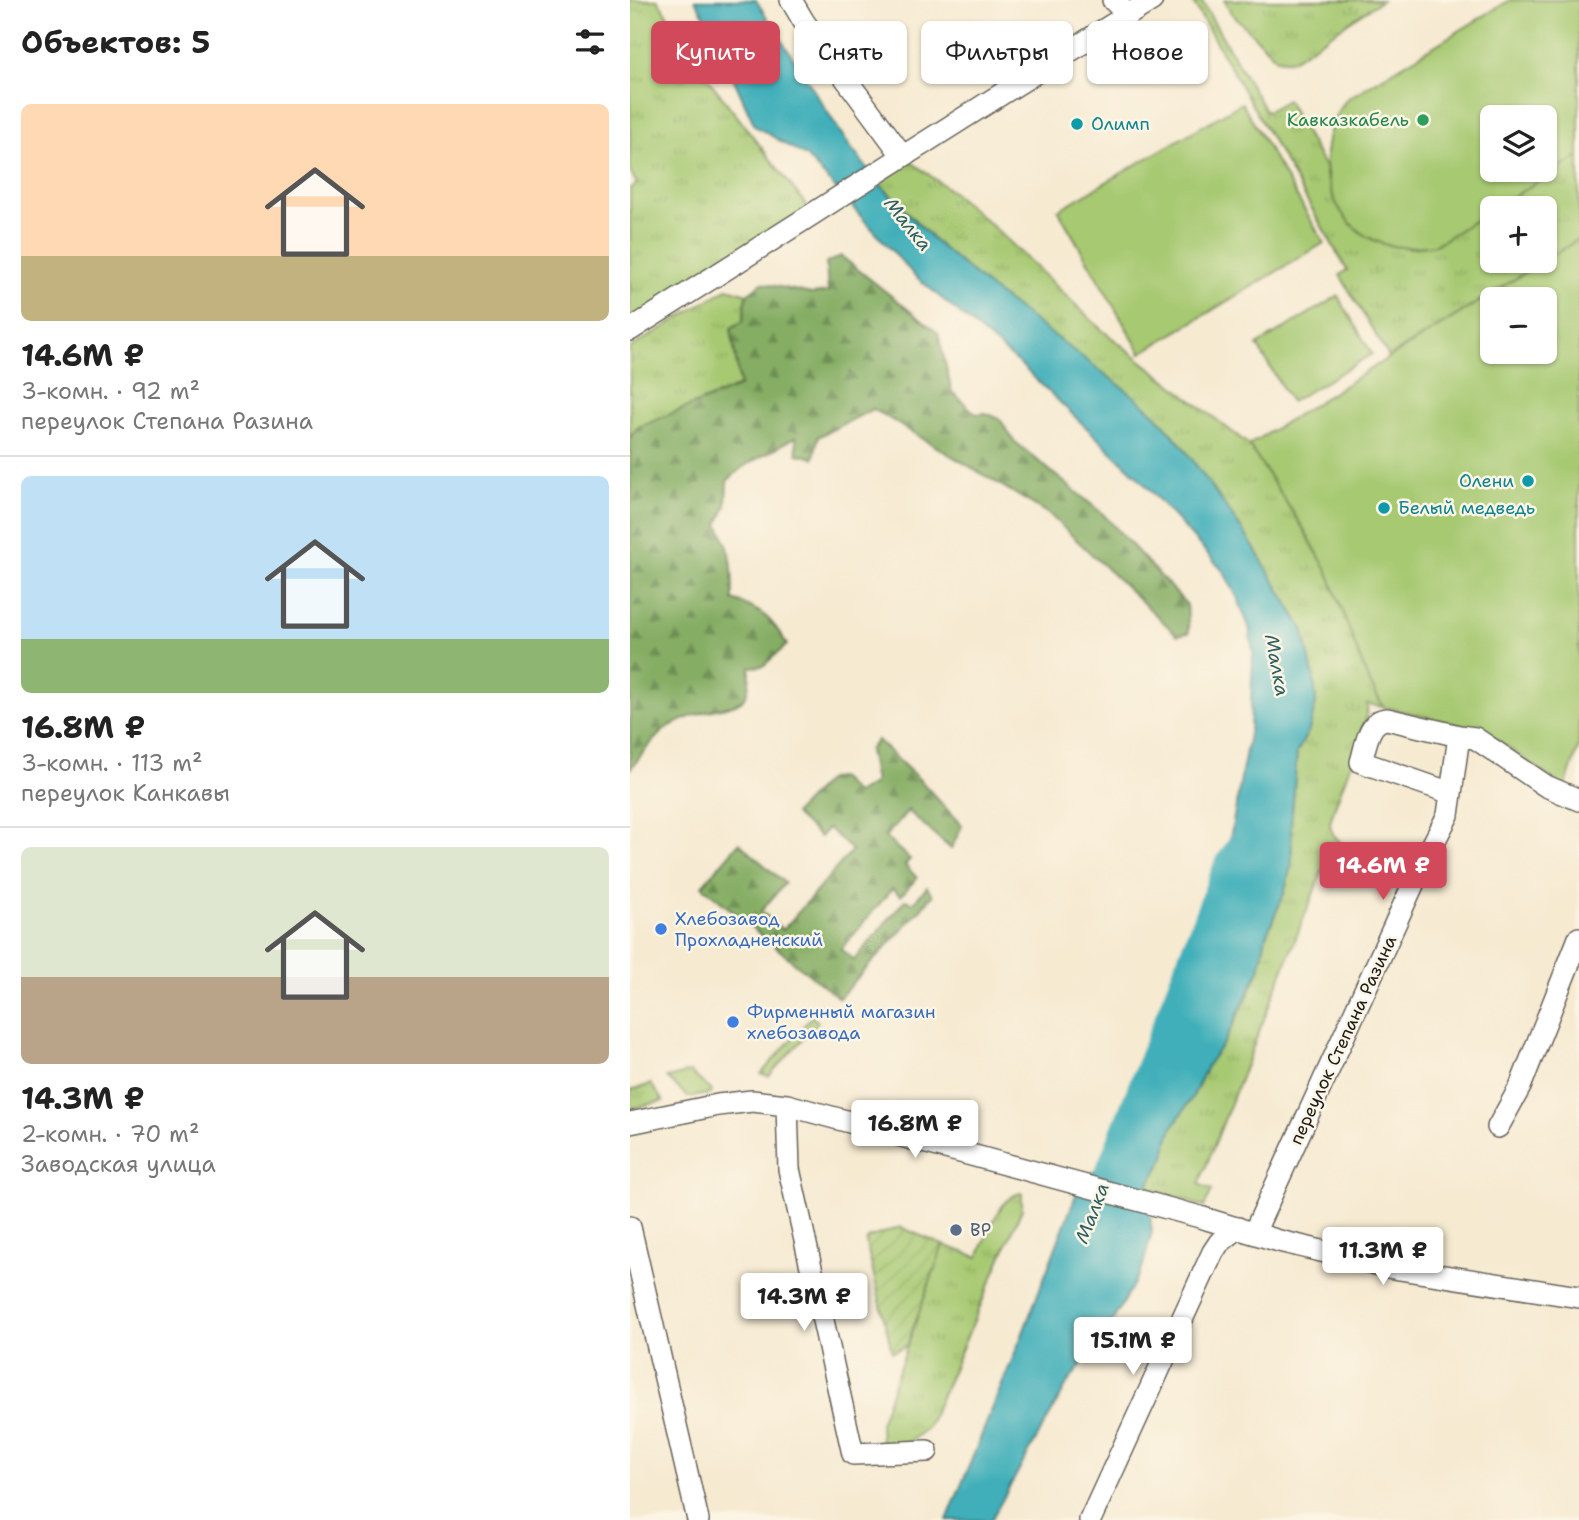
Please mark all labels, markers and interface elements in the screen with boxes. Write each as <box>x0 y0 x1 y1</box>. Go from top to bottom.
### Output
chip: Купить <box>651 21 780 84</box>
chip: Снять <box>794 21 907 84</box>
chip: Фильтры <box>921 21 1073 84</box>
chip: Новое <box>1087 21 1208 84</box>
text: Объектов: 5 <box>21 22 210 63</box>
icon: filters <box>571 23 609 61</box>
map controls <box>1480 105 1557 364</box>
button: layers <box>1480 105 1557 182</box>
place label: Кавказкабель <box>1287 108 1409 132</box>
place label: Олимп <box>1091 112 1150 136</box>
marker: Кавказкабель <box>1415 112 1431 128</box>
marker: Олимп <box>1069 116 1085 132</box>
icon: home <box>252 149 378 275</box>
water label: Малка <box>879 192 937 256</box>
button: + <box>1480 196 1557 273</box>
button: − <box>1480 287 1557 364</box>
text: 14.6M ₽ <box>21 335 144 376</box>
text: 3-комн. · 92 m² <box>21 376 200 406</box>
text: переулок Степана Разина <box>21 406 313 436</box>
place label: Олени <box>1459 469 1514 493</box>
marker: Олени <box>1520 473 1536 489</box>
place label: Белый медведь <box>1398 496 1535 520</box>
marker: Белый медведь <box>1376 500 1392 516</box>
icon: home <box>252 521 378 647</box>
water label: Малка <box>1259 632 1295 698</box>
text: 16.8M ₽ <box>21 707 146 748</box>
text: 3-комн. · 113 m² <box>21 748 203 778</box>
text: переулок Канкавы <box>21 778 230 808</box>
pin: 14.6M ₽ <box>1318 842 1448 902</box>
text: 14.6M ₽ <box>1336 850 1430 880</box>
icon: home <box>252 892 378 1018</box>
place label: Хлебозавод Прохладненский <box>675 907 823 952</box>
marker: Хлебозавод Прохладненский <box>653 921 669 937</box>
street label: переулок Степана Разина <box>1284 931 1402 1149</box>
place label: Фирменный магазин хлебозавода <box>747 1000 936 1045</box>
marker: Фирменный магазин хлебозавода <box>725 1014 741 1030</box>
text: 14.3M ₽ <box>21 1078 145 1119</box>
pin: 16.8M ₽ <box>850 1100 980 1160</box>
text: 16.8M ₽ <box>867 1108 963 1138</box>
text: 2-комн. · 70 m² <box>21 1119 200 1149</box>
text: Заводская улица <box>21 1149 216 1179</box>
water label: Малка <box>1069 1179 1115 1247</box>
place label: BP <box>970 1218 991 1242</box>
marker: BP <box>948 1222 964 1238</box>
pin: 11.3M ₽ <box>1318 1228 1448 1287</box>
text: 11.3M ₽ <box>1338 1235 1428 1265</box>
pin: 14.3M ₽ <box>739 1274 869 1333</box>
text: 14.3M ₽ <box>757 1281 851 1311</box>
pin: 15.1M ₽ <box>1068 1318 1198 1377</box>
text: 15.1M ₽ <box>1090 1325 1176 1355</box>

